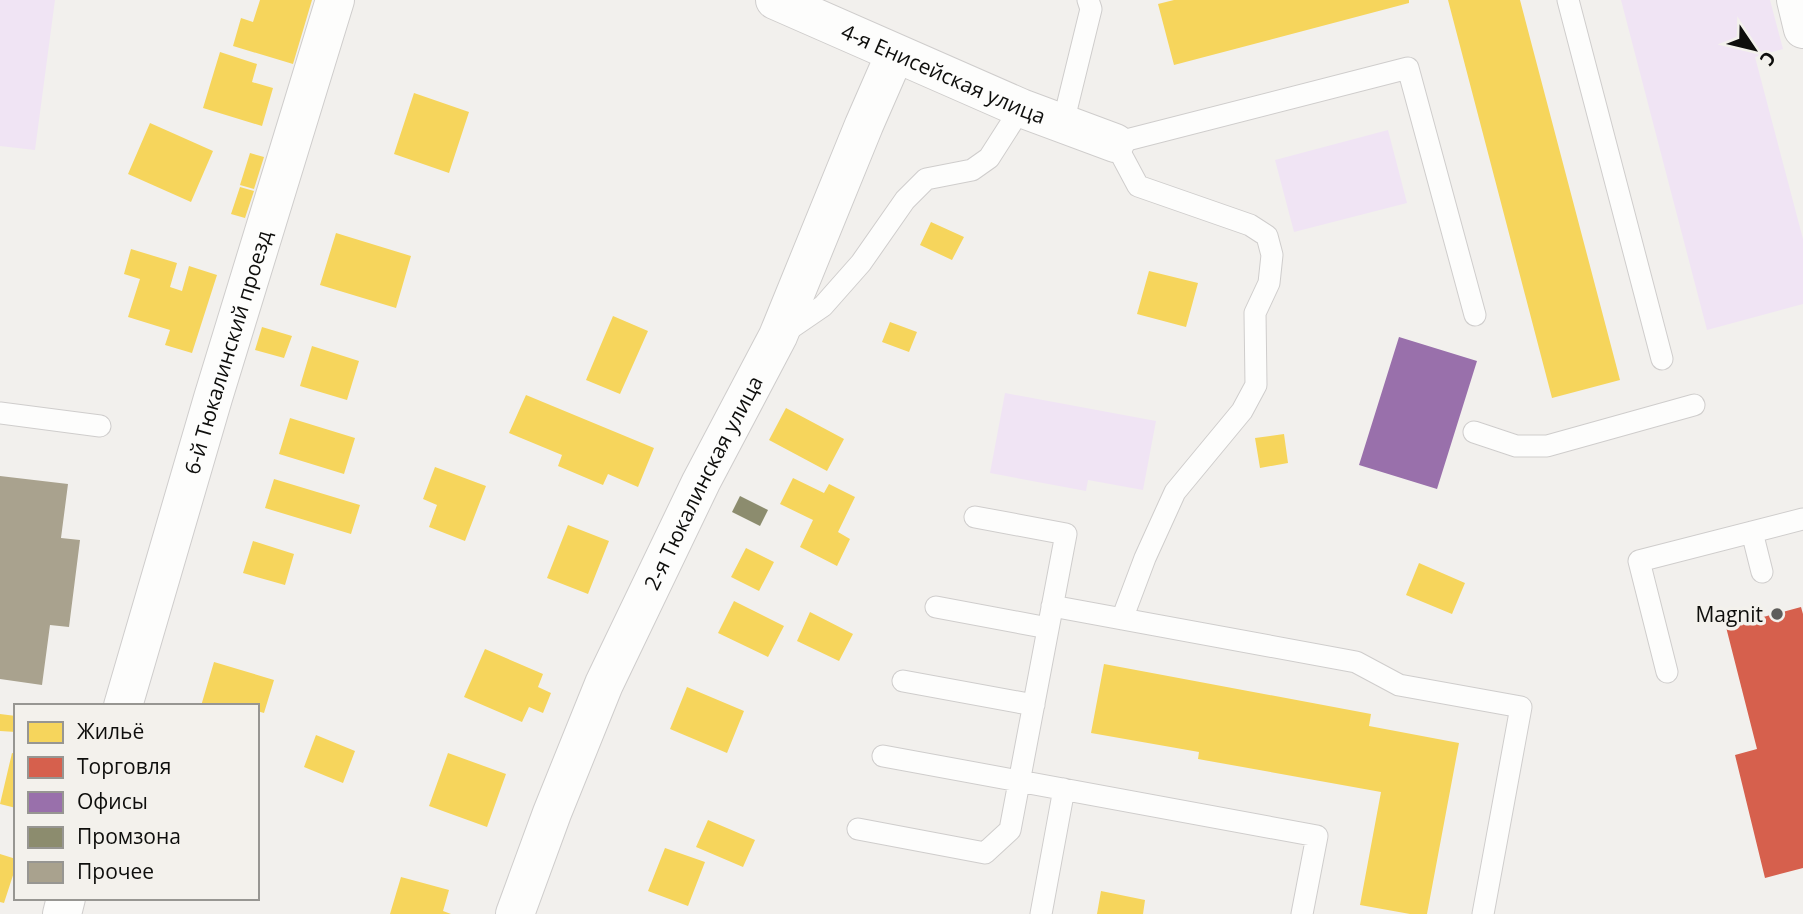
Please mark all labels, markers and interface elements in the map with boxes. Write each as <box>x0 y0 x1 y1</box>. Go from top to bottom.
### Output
north arrow <box>1719 14 1789 84</box>
street label: 4-я Енисейская улица <box>837 17 1050 130</box>
text: С <box>1754 46 1782 71</box>
street label: 6-й Тюкалинский проезд <box>178 227 278 477</box>
street label: 2-я Тюкалинская улица <box>637 371 769 594</box>
place label: Magnit <box>1695 600 1763 628</box>
marker: Magnit <box>1769 606 1785 622</box>
legend <box>14 704 259 900</box>
text: Жильё <box>77 717 144 745</box>
text: Торговля <box>77 752 171 780</box>
text: Офисы <box>77 787 148 815</box>
text: Промзона <box>77 822 181 850</box>
text: Прочее <box>77 857 154 885</box>

